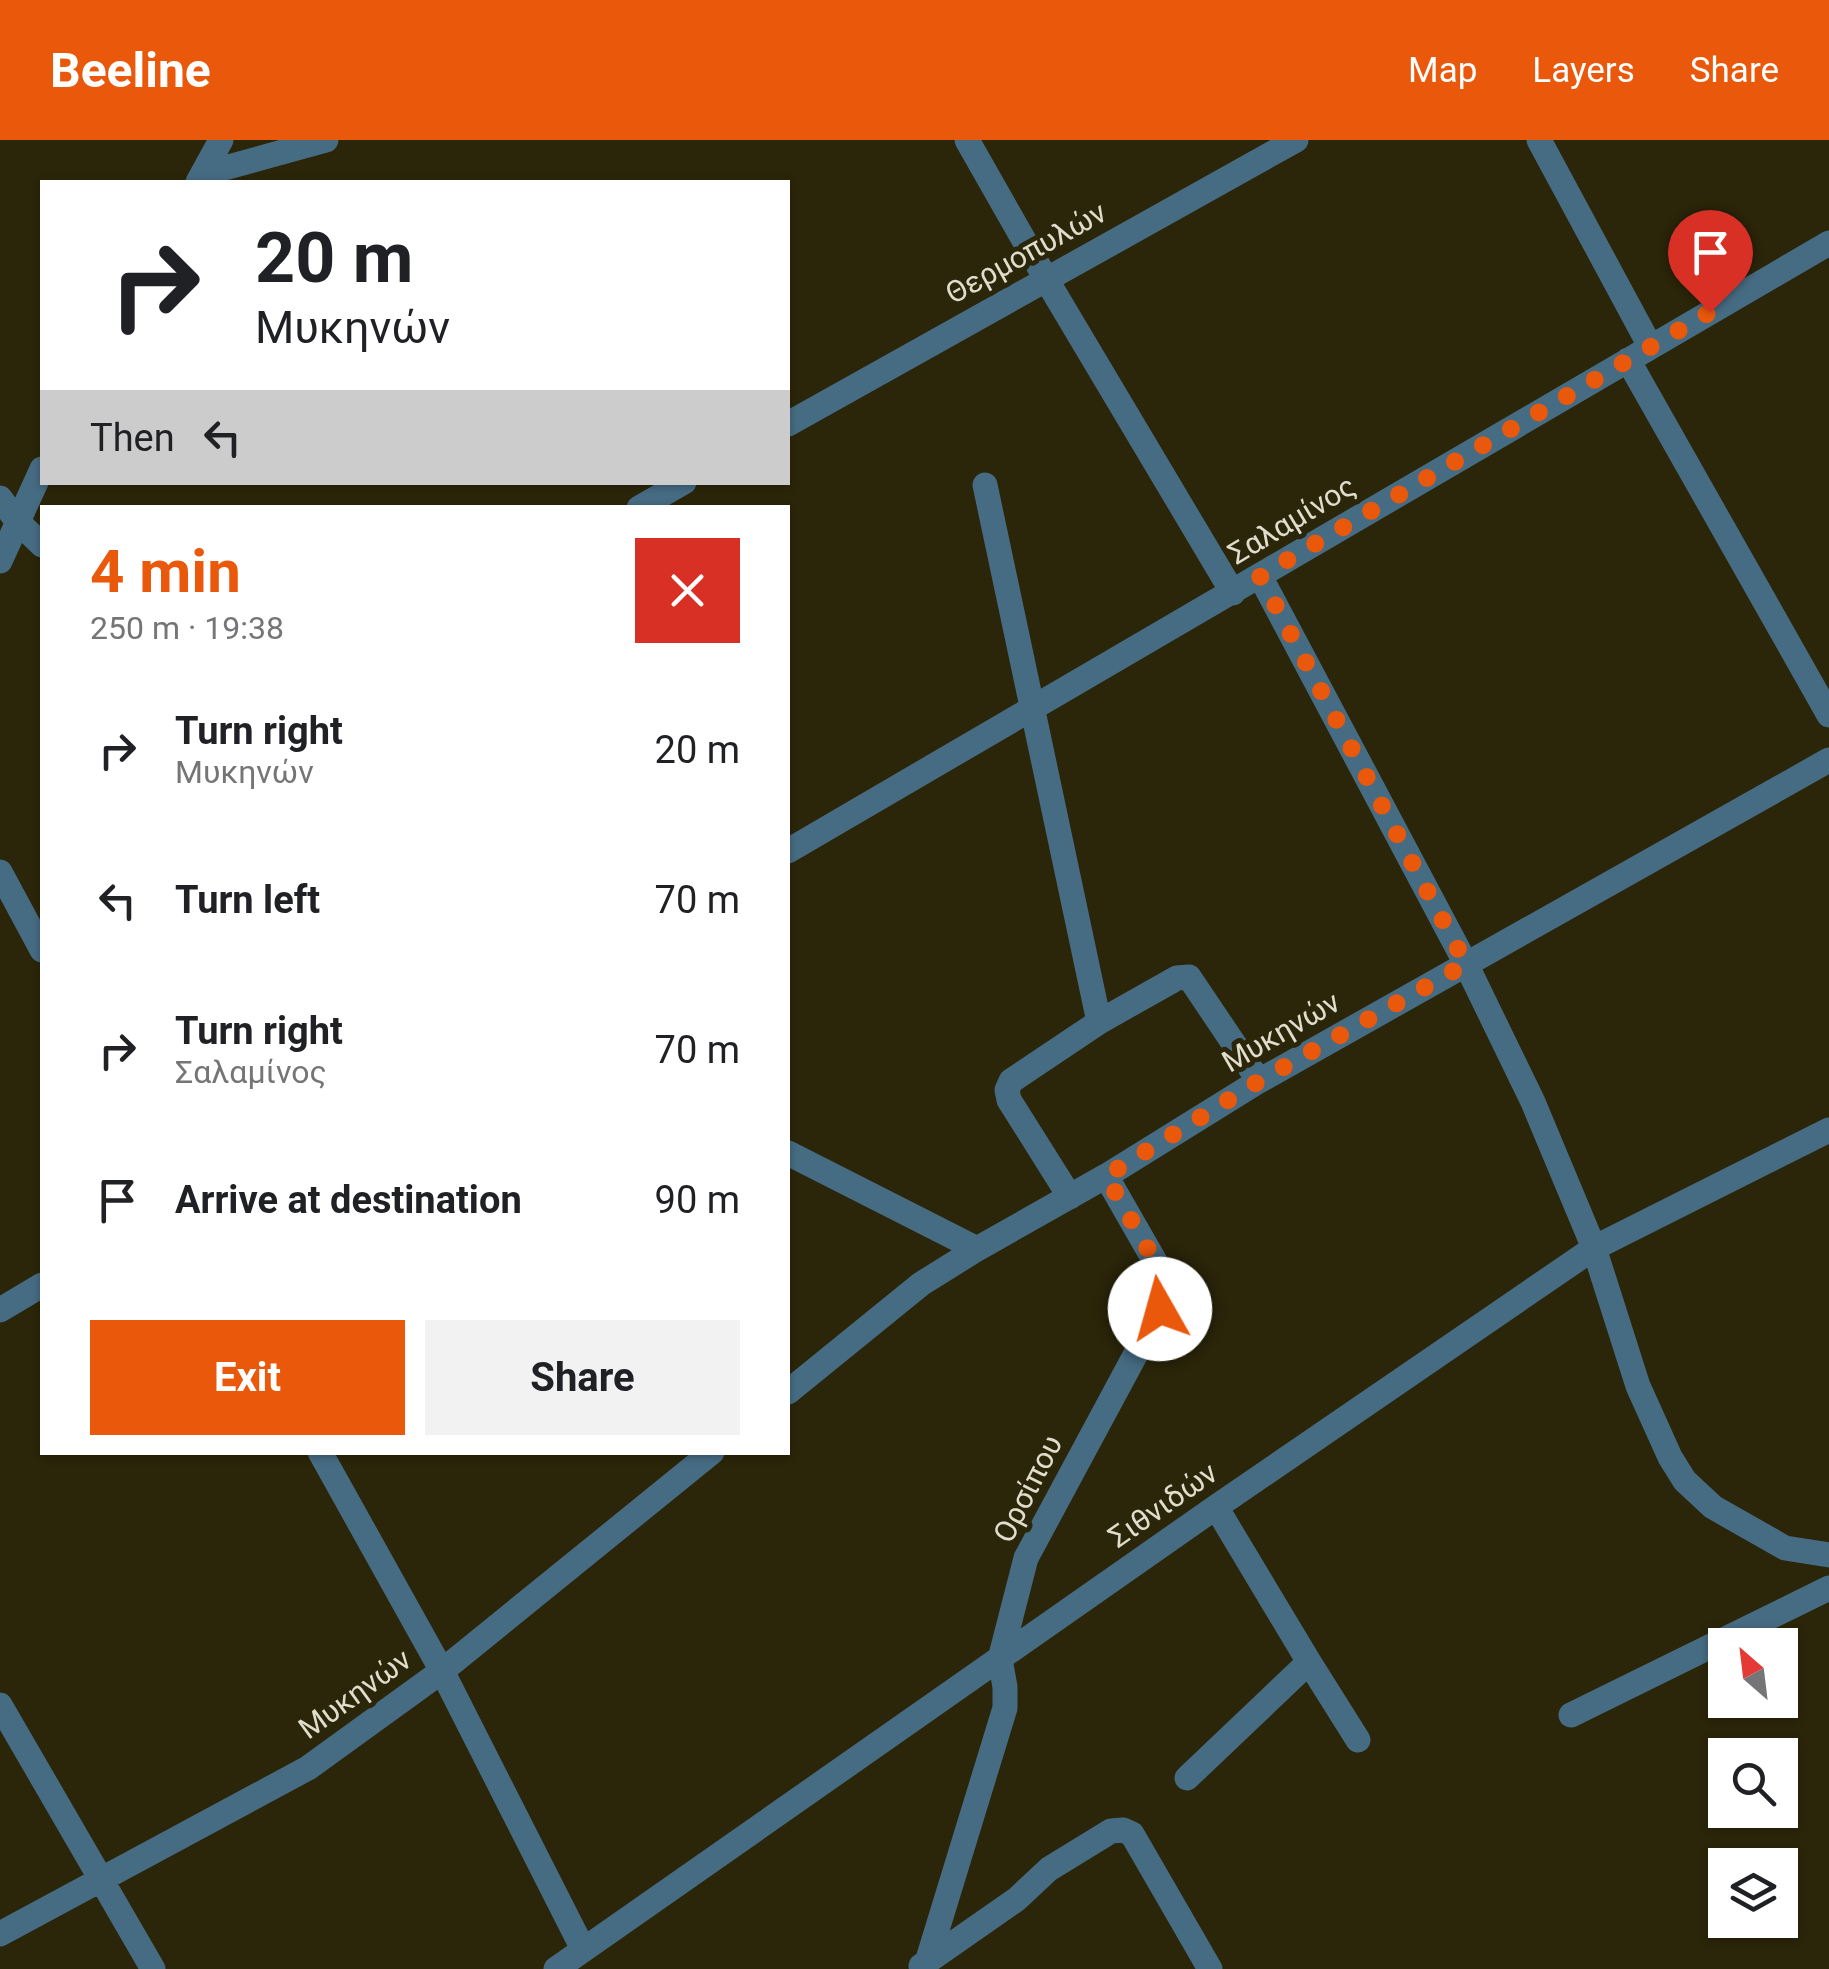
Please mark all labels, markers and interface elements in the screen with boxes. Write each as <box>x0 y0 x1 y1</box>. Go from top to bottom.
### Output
text: Beeline <box>50 42 211 99</box>
text: Map <box>1408 50 1477 91</box>
text: Layers <box>1532 50 1635 91</box>
text: Share <box>1690 50 1779 91</box>
street label: Θερμοπυλών <box>939 194 1112 311</box>
pin <box>1668 210 1753 313</box>
text: 20 m <box>255 217 413 299</box>
icon: right <box>90 220 220 350</box>
icon: arrive <box>1683 225 1738 280</box>
text: Μυκηνών <box>255 301 450 354</box>
icon: left <box>195 410 250 465</box>
text: Then <box>90 416 175 460</box>
street label: Σαλαμίνος <box>1222 468 1362 571</box>
text: 4 min <box>90 536 241 607</box>
button: close <box>635 538 740 643</box>
text: 250 m · 19:38 <box>90 609 284 647</box>
text: Turn right <box>175 709 343 753</box>
icon: right <box>90 723 145 778</box>
text: 20 m <box>655 728 740 772</box>
text: Μυκηνών <box>175 753 314 791</box>
icon: left <box>90 873 145 928</box>
text: Turn left <box>175 878 320 922</box>
text: 70 m <box>655 878 740 922</box>
street label: Μυκηνών <box>1216 984 1346 1079</box>
text: Turn right <box>175 1009 343 1053</box>
icon: right <box>90 1023 145 1078</box>
text: 70 m <box>655 1028 740 1072</box>
text: Σαλαμίνος <box>175 1053 327 1091</box>
icon: arrive <box>90 1173 145 1228</box>
text: Arrive at destination <box>175 1178 522 1222</box>
text: 90 m <box>655 1178 740 1222</box>
position arrow <box>1108 1257 1212 1361</box>
button: Exit <box>90 1320 405 1435</box>
button: Share <box>425 1320 740 1435</box>
street label: Ορσίπου <box>986 1429 1069 1548</box>
street label: Σιθνιδών <box>1102 1455 1224 1555</box>
north arrow <box>1708 1628 1798 1718</box>
map controls <box>1708 1628 1798 1938</box>
street label: Μυκηνών <box>292 1641 418 1746</box>
button: search <box>1708 1738 1798 1828</box>
button: layers <box>1708 1848 1798 1938</box>

